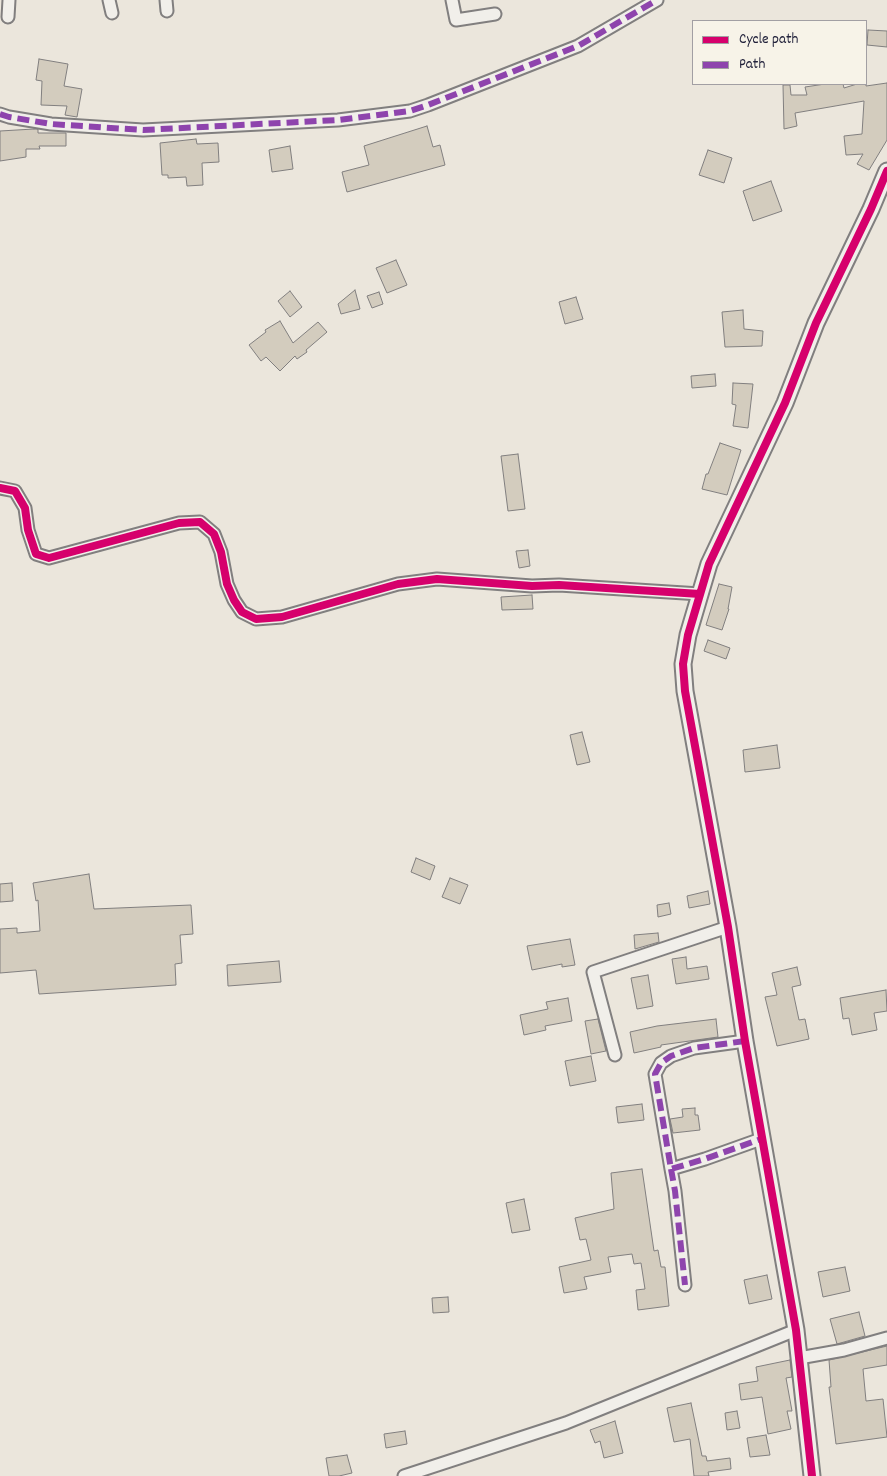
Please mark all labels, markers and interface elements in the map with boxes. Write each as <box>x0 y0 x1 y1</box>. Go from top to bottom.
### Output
legend <box>692 20 867 85</box>
text: Cycle path <box>739 29 798 51</box>
text: Path <box>739 54 765 76</box>

